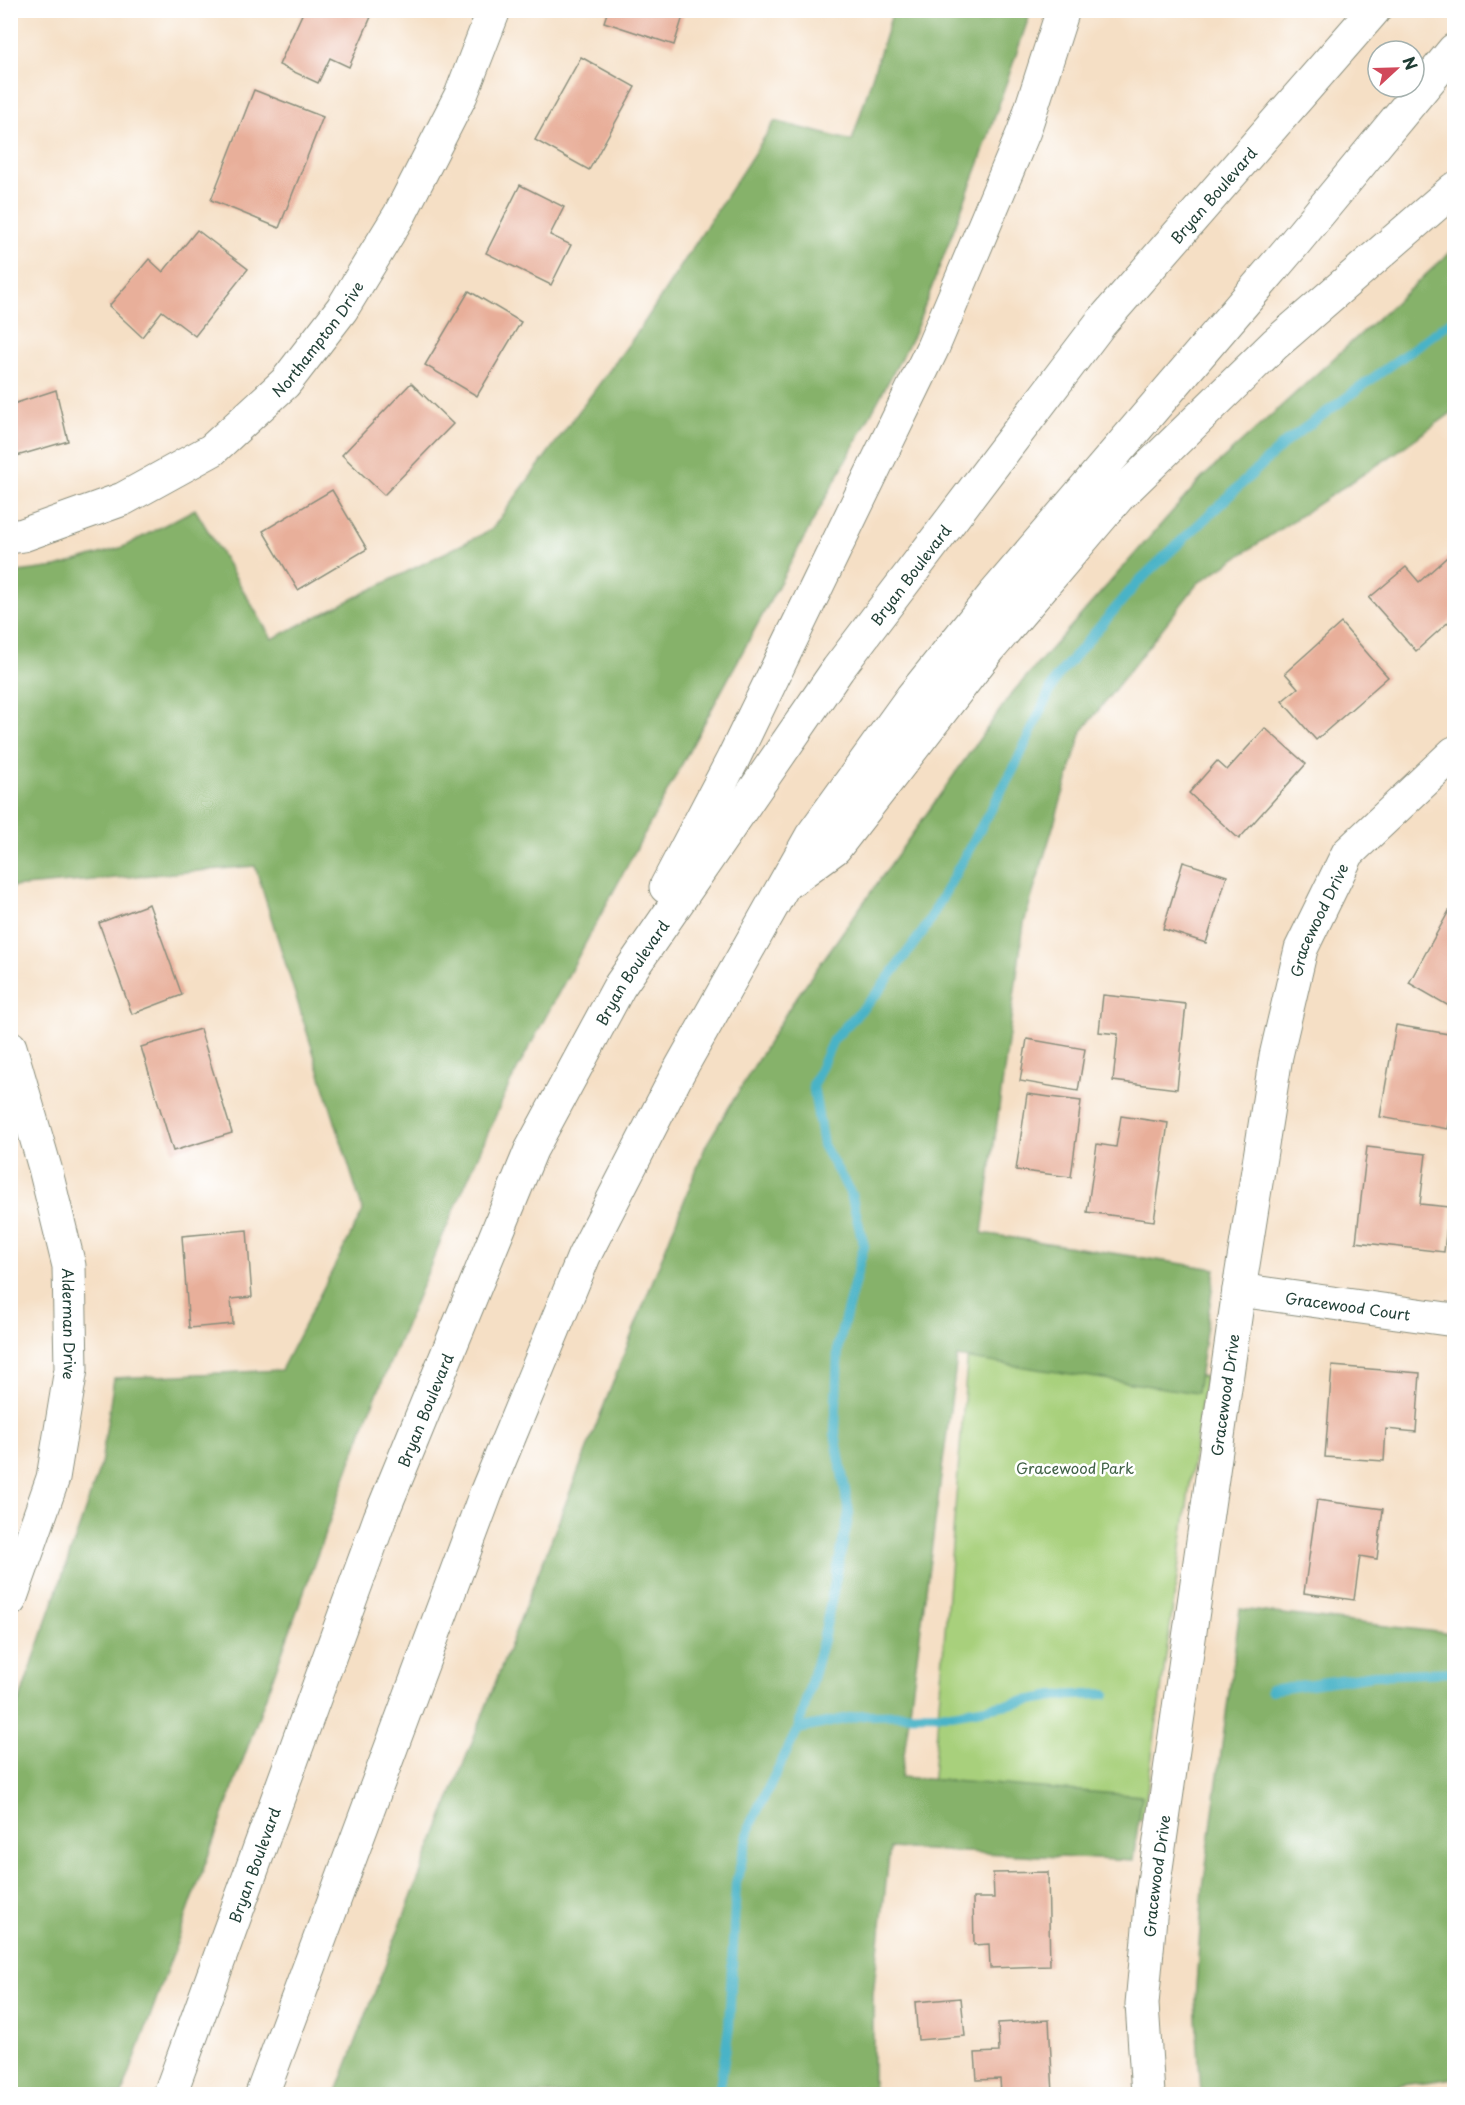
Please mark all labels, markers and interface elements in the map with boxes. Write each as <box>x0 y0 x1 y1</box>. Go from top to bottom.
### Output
north arrow <box>1366 39 1426 99</box>
text: N <box>1397 53 1424 73</box>
street label: Bryan Boulevard <box>1164 141 1261 248</box>
street label: Northampton Drive <box>266 276 368 402</box>
street label: Bryan Boulevard <box>864 519 956 630</box>
street label: Gracewood Drive <box>1283 859 1353 979</box>
street label: Bryan Boulevard <box>589 915 674 1029</box>
street label: Alderman Drive <box>58 1268 83 1382</box>
street label: Gracewood Court <box>1284 1285 1412 1325</box>
street label: Gracewood Drive <box>1204 1332 1244 1457</box>
street label: Bryan Boulevard <box>391 1349 458 1470</box>
park label: Gracewood Park <box>1016 1456 1134 1479</box>
street label: Bryan Boulevard <box>222 1804 285 1926</box>
street label: Gracewood Drive <box>1137 1813 1175 1938</box>

